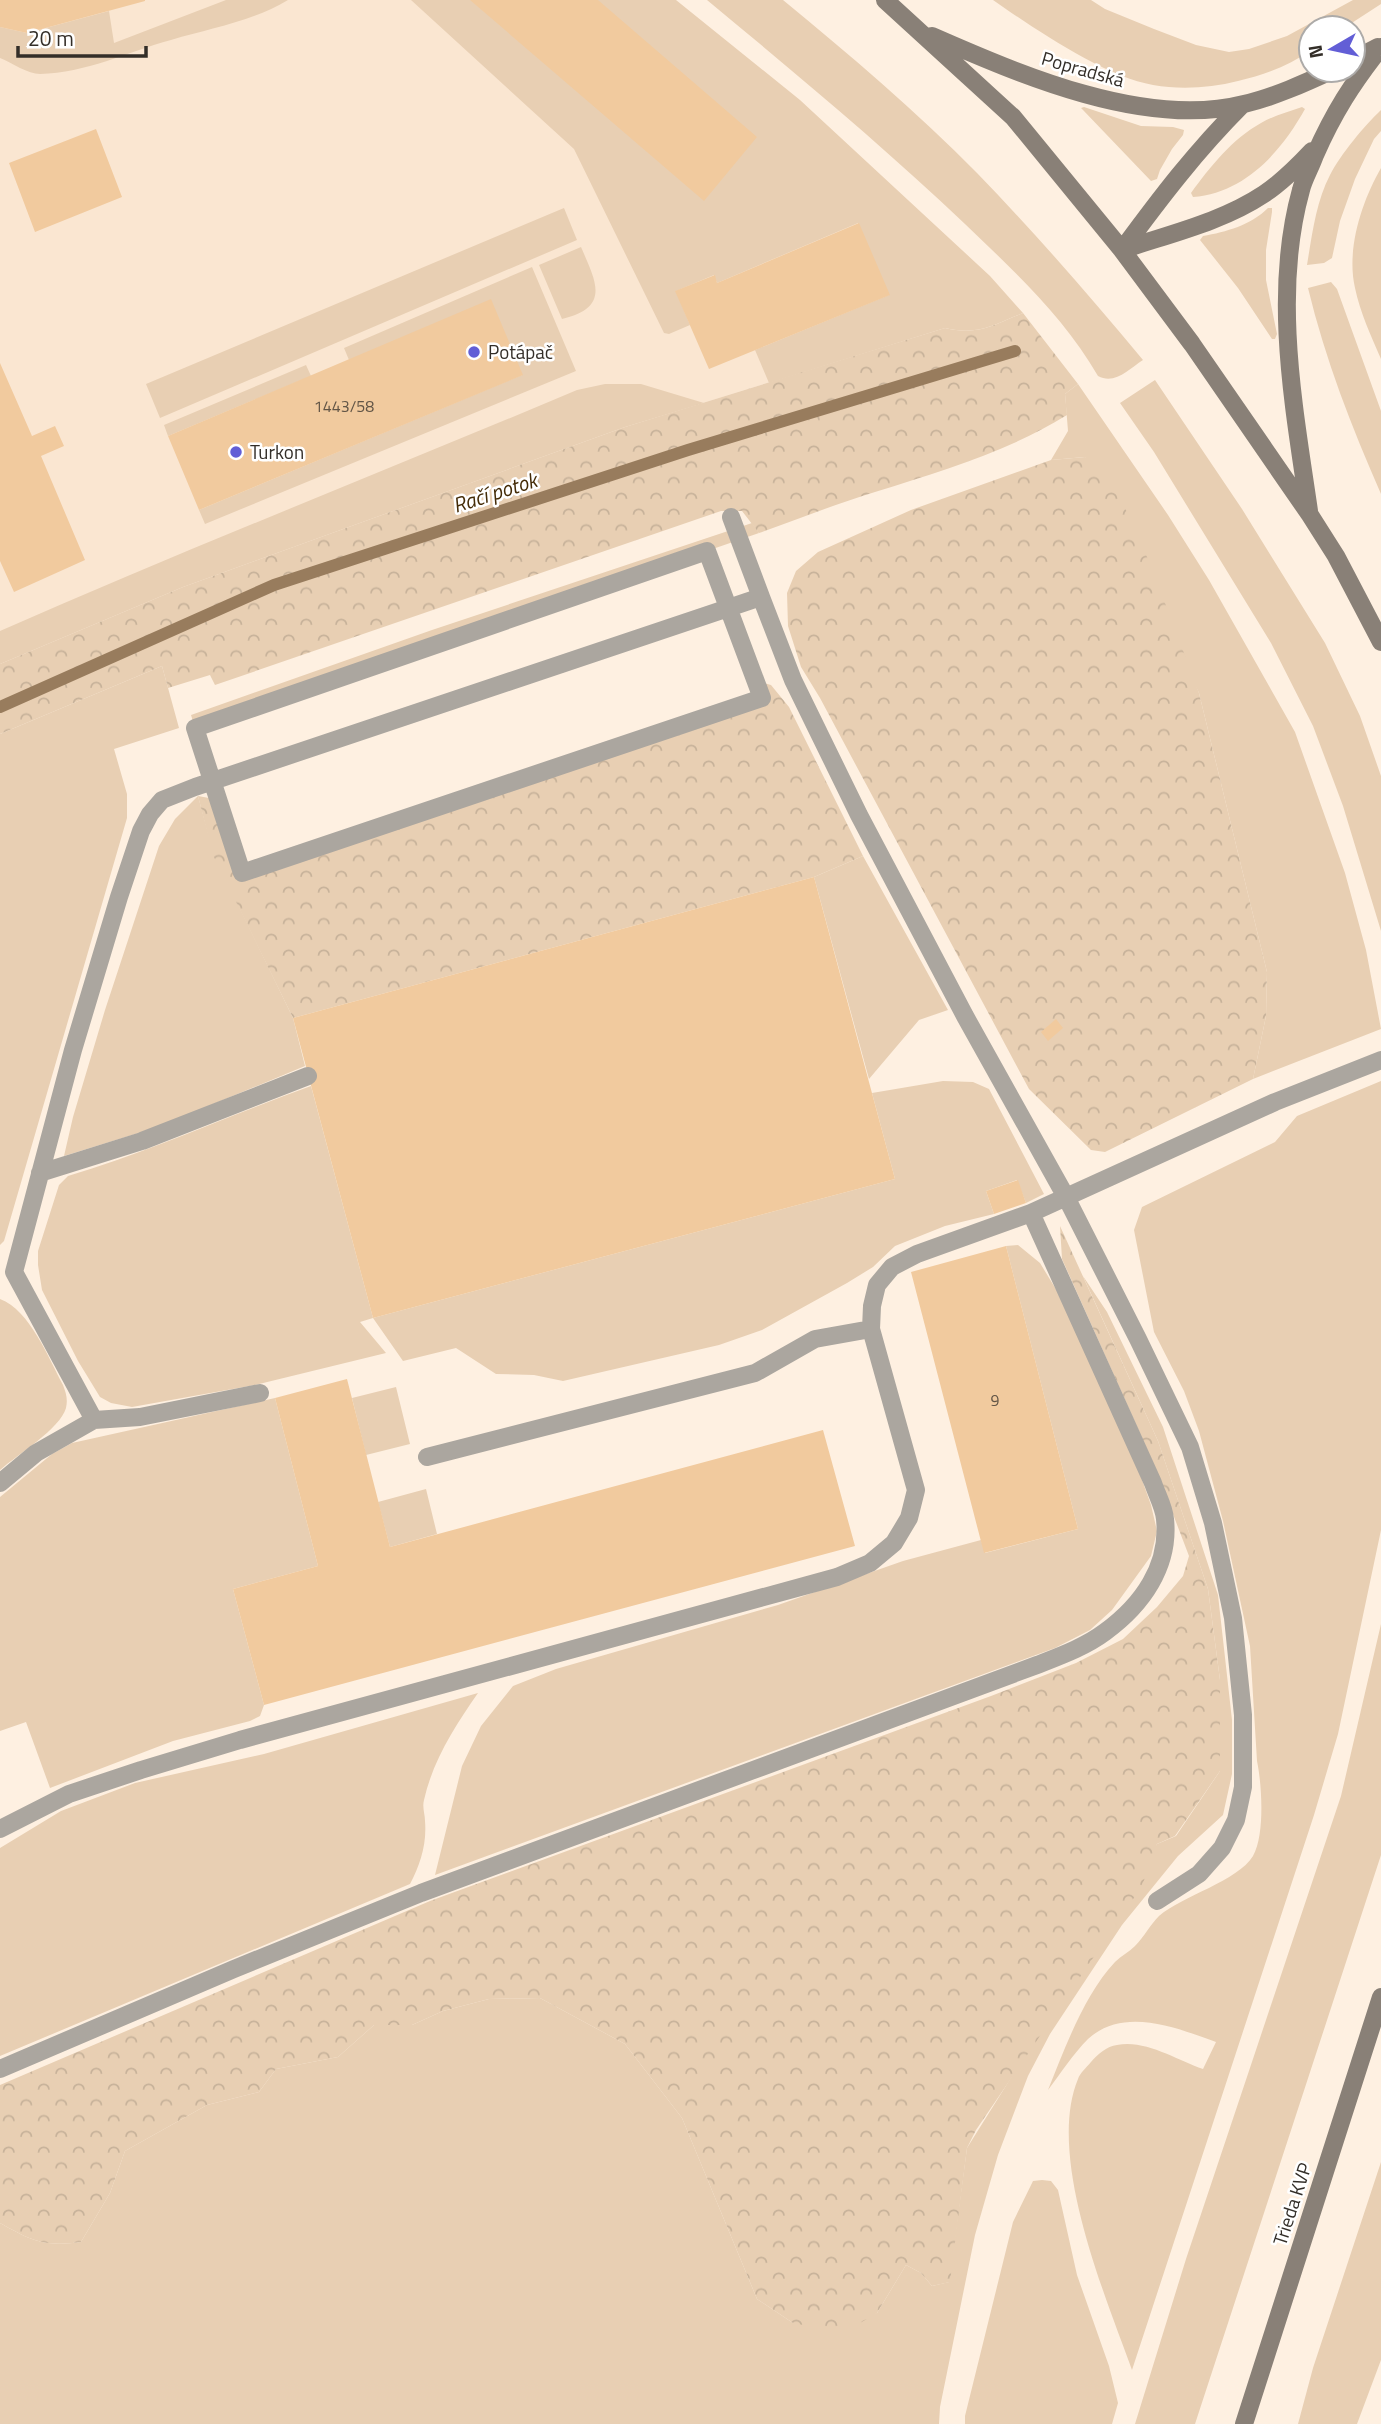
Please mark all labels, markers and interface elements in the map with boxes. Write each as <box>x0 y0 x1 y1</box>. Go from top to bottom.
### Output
scale bar <box>18 14 145 58</box>
north arrow <box>1297 14 1367 84</box>
text: 20 m <box>28 22 74 54</box>
street label: Popradská <box>1038 43 1128 94</box>
text: N <box>1299 43 1330 61</box>
place label: Potápač <box>488 337 553 366</box>
marker: Potápač <box>466 344 482 360</box>
house number: 1443/58 <box>314 394 374 418</box>
place label: Turkon <box>250 437 304 466</box>
marker: Turkon <box>228 444 244 460</box>
water label: Račí potok <box>448 463 543 521</box>
house number: 9 <box>991 1388 1000 1412</box>
street label: Trieda KVP <box>1265 2159 1319 2249</box>

